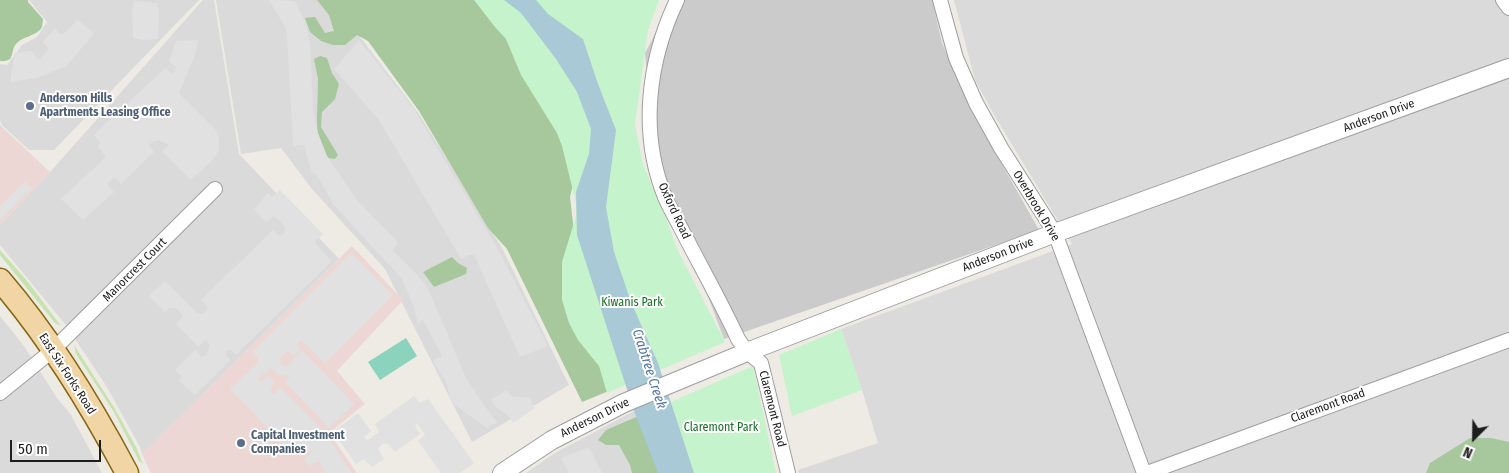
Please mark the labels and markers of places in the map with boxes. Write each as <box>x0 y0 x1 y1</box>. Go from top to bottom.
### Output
place label: Anderson Hills Apartments Leasing Office <box>40 92 171 120</box>
marker: Anderson Hills Apartments Leasing Office <box>24 100 36 112</box>
place label: Capital Investment Companies <box>251 429 345 457</box>
marker: Capital Investment Companies <box>235 437 247 449</box>

